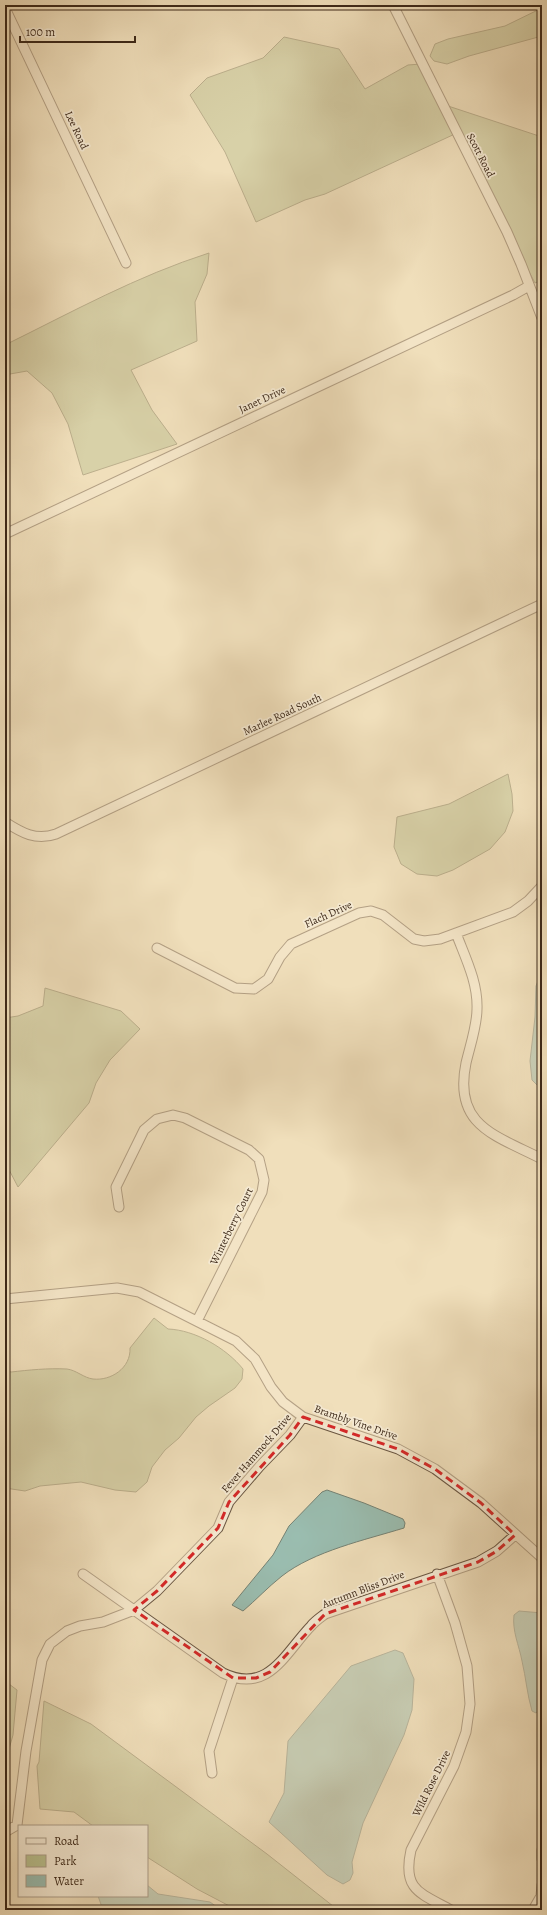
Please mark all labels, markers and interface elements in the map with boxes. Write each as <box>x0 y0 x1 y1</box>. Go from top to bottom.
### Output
scale bar <box>20 18 135 44</box>
text: 100 m <box>26 24 55 40</box>
street label: Lee Road <box>61 109 92 152</box>
street label: Scott Road <box>463 130 498 180</box>
street label: Janet Drive <box>236 382 288 417</box>
street label: Marlee Road South <box>241 690 324 739</box>
street label: Flach Drive <box>302 897 355 932</box>
street label: Winterberry Court <box>206 1185 257 1268</box>
street label: Brambly Vine Drive <box>312 1401 400 1444</box>
street label: Fever Hammock Drive <box>218 1411 295 1496</box>
street label: Autumn Bliss Drive <box>319 1567 407 1612</box>
street label: Wild Rose Drive <box>409 1748 454 1820</box>
legend <box>18 1825 148 1897</box>
text: Road <box>54 1833 80 1849</box>
text: Park <box>54 1853 77 1869</box>
text: Water <box>53 1873 84 1889</box>

